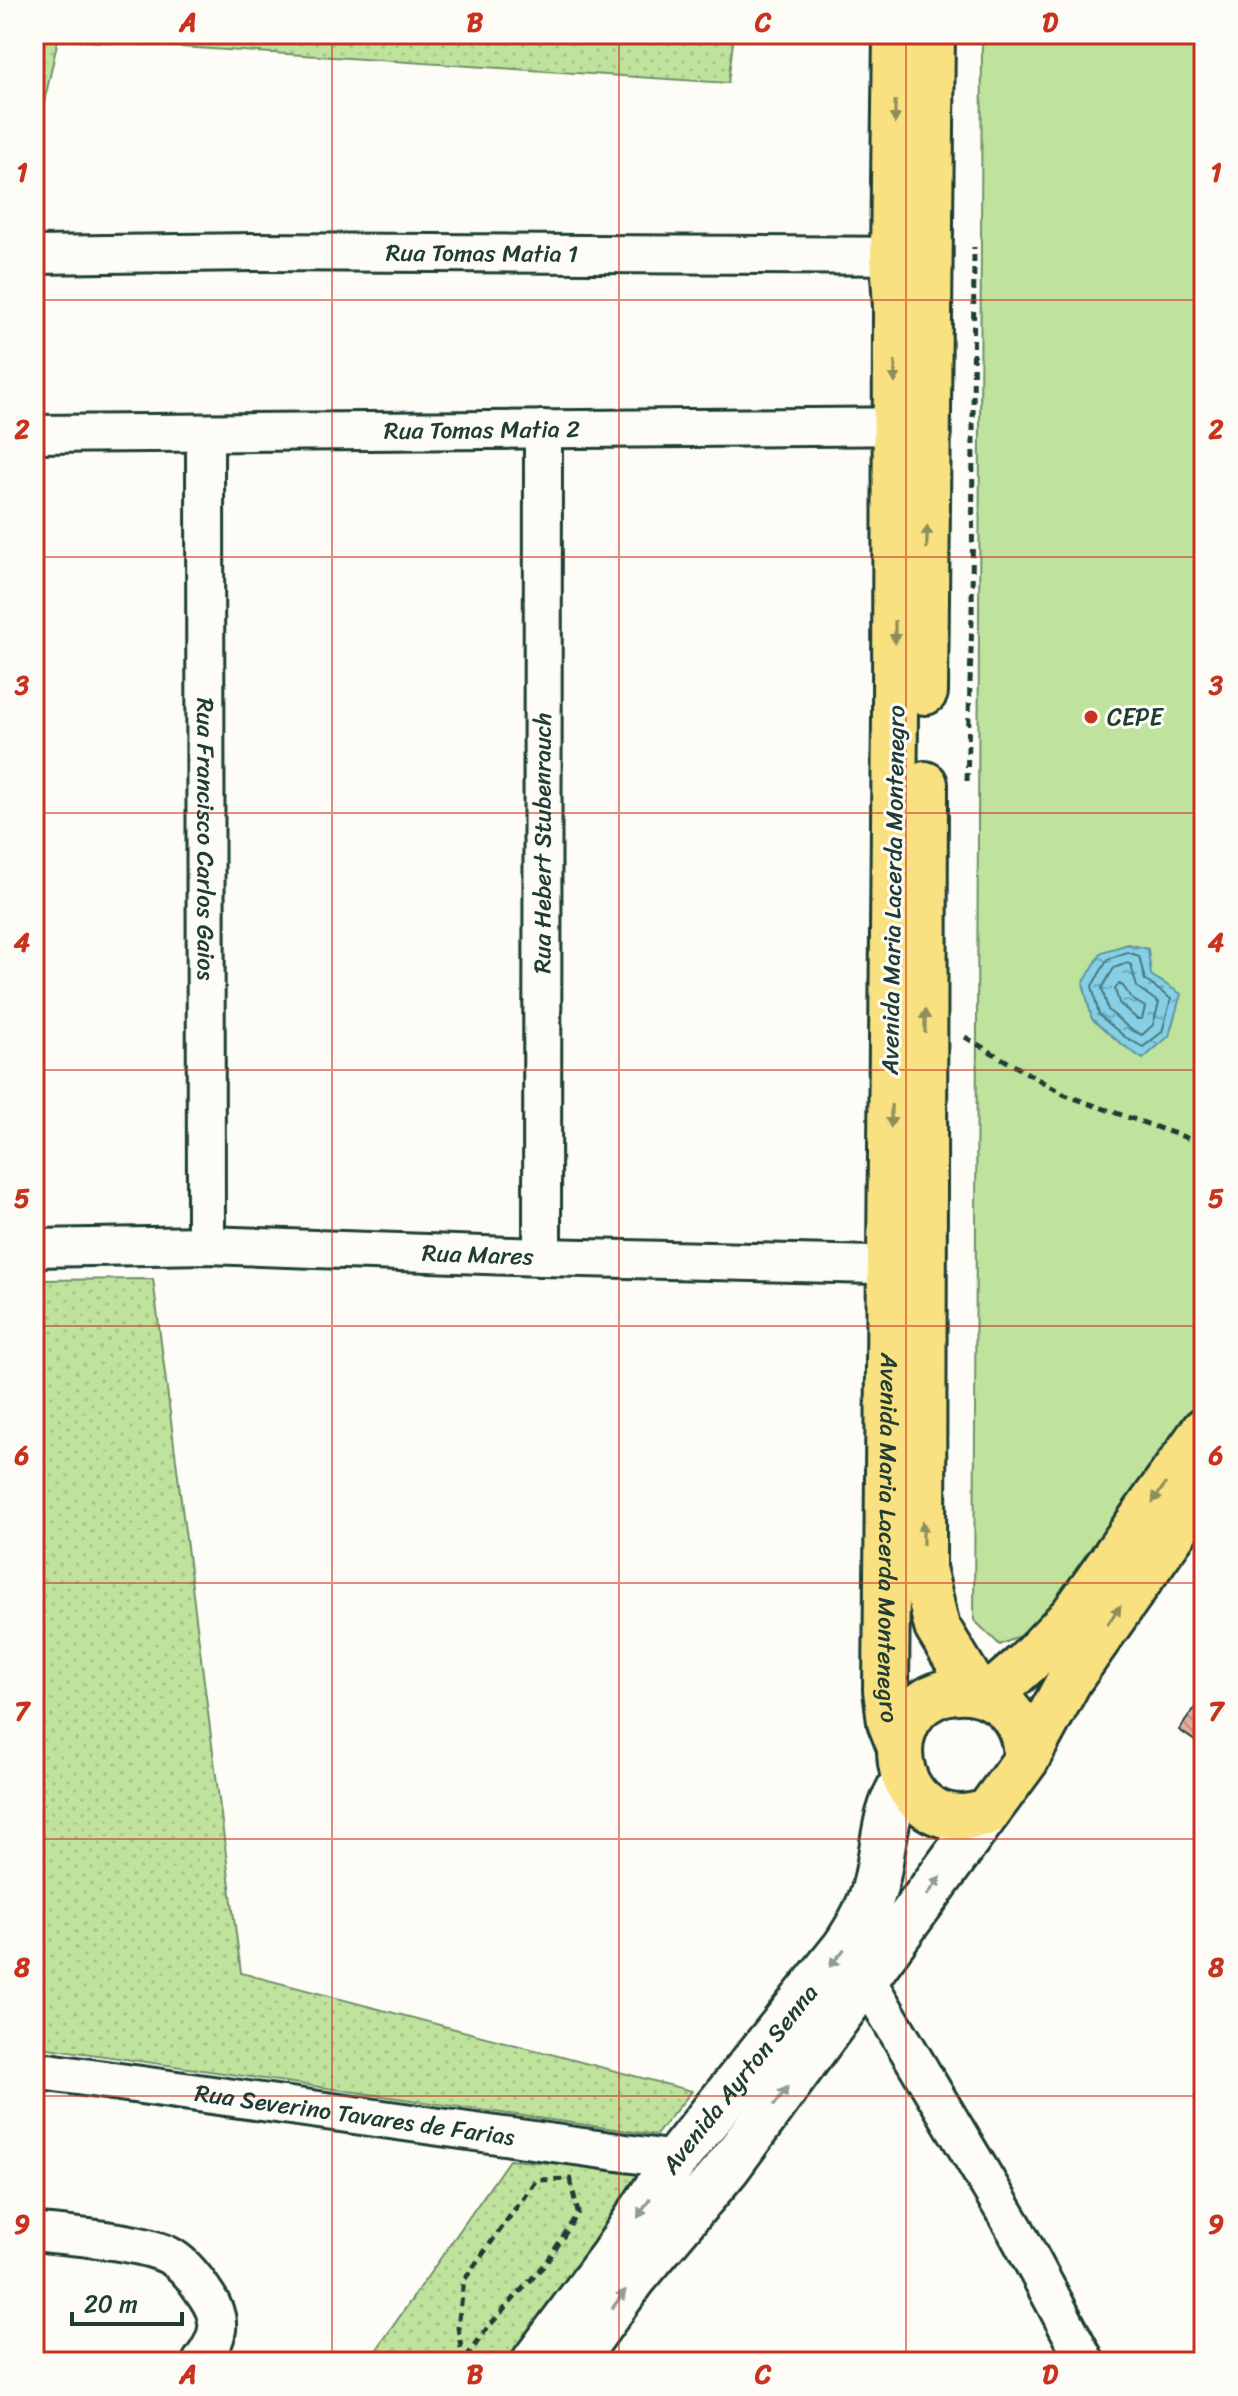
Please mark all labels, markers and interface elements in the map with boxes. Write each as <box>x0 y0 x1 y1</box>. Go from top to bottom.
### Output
text: A <box>178 0 197 45</box>
text: B <box>467 0 484 45</box>
text: C <box>754 0 772 45</box>
text: D <box>1042 0 1058 45</box>
one-way arrow <box>889 100 902 125</box>
text: 1 <box>16 149 28 195</box>
text: 1 <box>1210 149 1222 195</box>
street label: Rua Tomas Matia 1 <box>386 232 578 275</box>
one-way arrow <box>889 360 901 385</box>
text: 2 <box>13 406 30 452</box>
text: 2 <box>1207 406 1224 452</box>
street label: Rua Tomas Matia 2 <box>384 408 580 452</box>
one-way arrow <box>921 524 934 549</box>
one-way arrow <box>889 620 901 645</box>
text: 3 <box>14 662 30 708</box>
text: 3 <box>1208 662 1224 708</box>
place label: CEPE <box>1107 696 1164 738</box>
street label: Rua Francisco Carlos Gaios <box>184 698 227 981</box>
street label: Avenida Maria Lacerda Montenegro <box>869 705 917 1076</box>
marker: CEPE <box>1082 708 1100 726</box>
street label: Rua Hebert Stubenrauch <box>521 713 564 973</box>
text: 4 <box>14 919 30 965</box>
text: 4 <box>1208 919 1224 965</box>
one-way arrow <box>919 1008 931 1033</box>
one-way arrow <box>884 1104 897 1129</box>
text: 5 <box>14 1175 30 1221</box>
text: 5 <box>1208 1175 1224 1221</box>
street label: Rua Mares <box>421 1232 534 1278</box>
street label: Avenida Maria Lacerda Montenegro <box>865 1352 911 1725</box>
text: 6 <box>14 1432 30 1478</box>
text: 6 <box>1208 1432 1224 1478</box>
one-way arrow <box>1152 1483 1167 1504</box>
one-way arrow <box>917 1520 929 1545</box>
one-way arrow <box>1106 1605 1121 1626</box>
text: 7 <box>15 1688 32 1734</box>
text: 7 <box>1209 1688 1226 1734</box>
one-way arrow <box>926 1875 942 1897</box>
text: 8 <box>13 1944 30 1990</box>
text: 8 <box>1207 1944 1224 1990</box>
one-way arrow <box>829 1948 846 1968</box>
street label: Avenida Ayrton Senna <box>649 1974 829 2184</box>
street label: Rua Severino Tavares de Farias <box>192 2072 518 2158</box>
one-way arrow <box>772 2085 788 2106</box>
one-way arrow <box>637 2197 652 2218</box>
text: 9 <box>14 2201 30 2247</box>
text: 9 <box>1208 2201 1224 2247</box>
scale bar <box>72 2276 182 2326</box>
text: 20 m <box>84 2283 138 2325</box>
one-way arrow <box>610 2288 626 2309</box>
text: A <box>178 2351 197 2396</box>
text: B <box>467 2351 484 2396</box>
text: C <box>754 2351 772 2396</box>
text: D <box>1042 2351 1058 2396</box>

